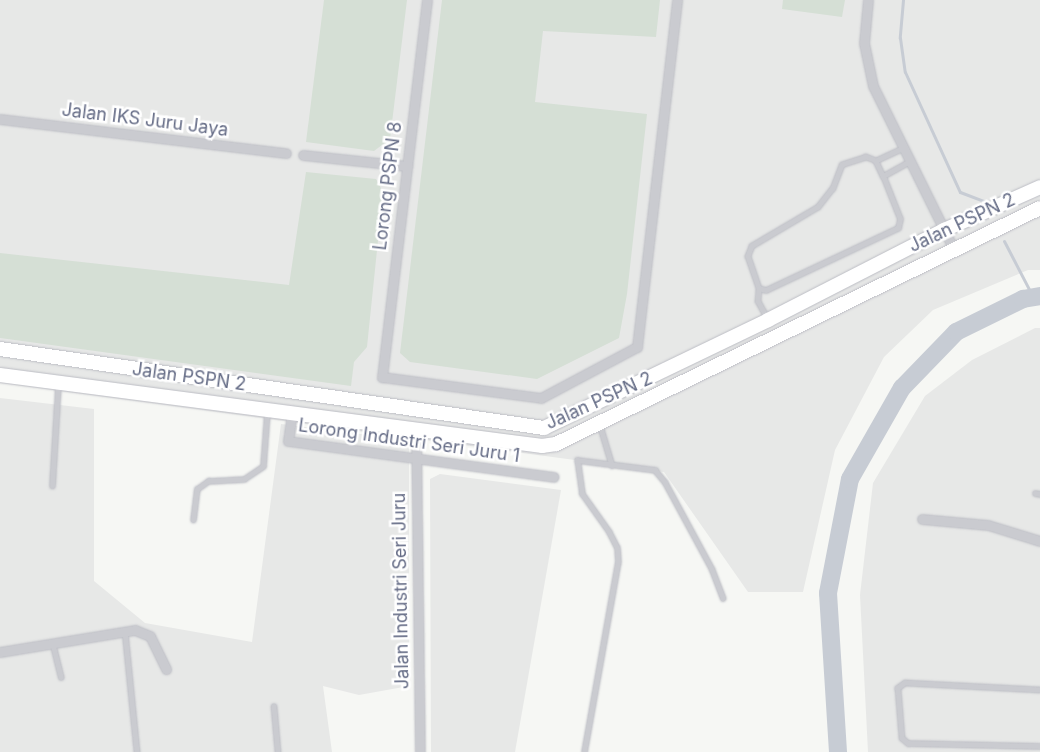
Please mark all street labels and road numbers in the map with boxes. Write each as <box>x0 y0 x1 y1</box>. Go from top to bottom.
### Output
street label: Jalan IKS Juru Jaya <box>61 99 229 141</box>
street label: Lorong PSPN 8 <box>369 121 407 251</box>
street label: Jalan PSPN 2 <box>905 189 1019 257</box>
street label: Jalan PSPN 2 <box>131 358 247 396</box>
street label: Jalan PSPN 2 <box>542 368 656 434</box>
street label: Lorong Industri Seri Juru 1 <box>297 415 521 467</box>
street label: Jalan Industri Seri Juru <box>388 493 414 689</box>

